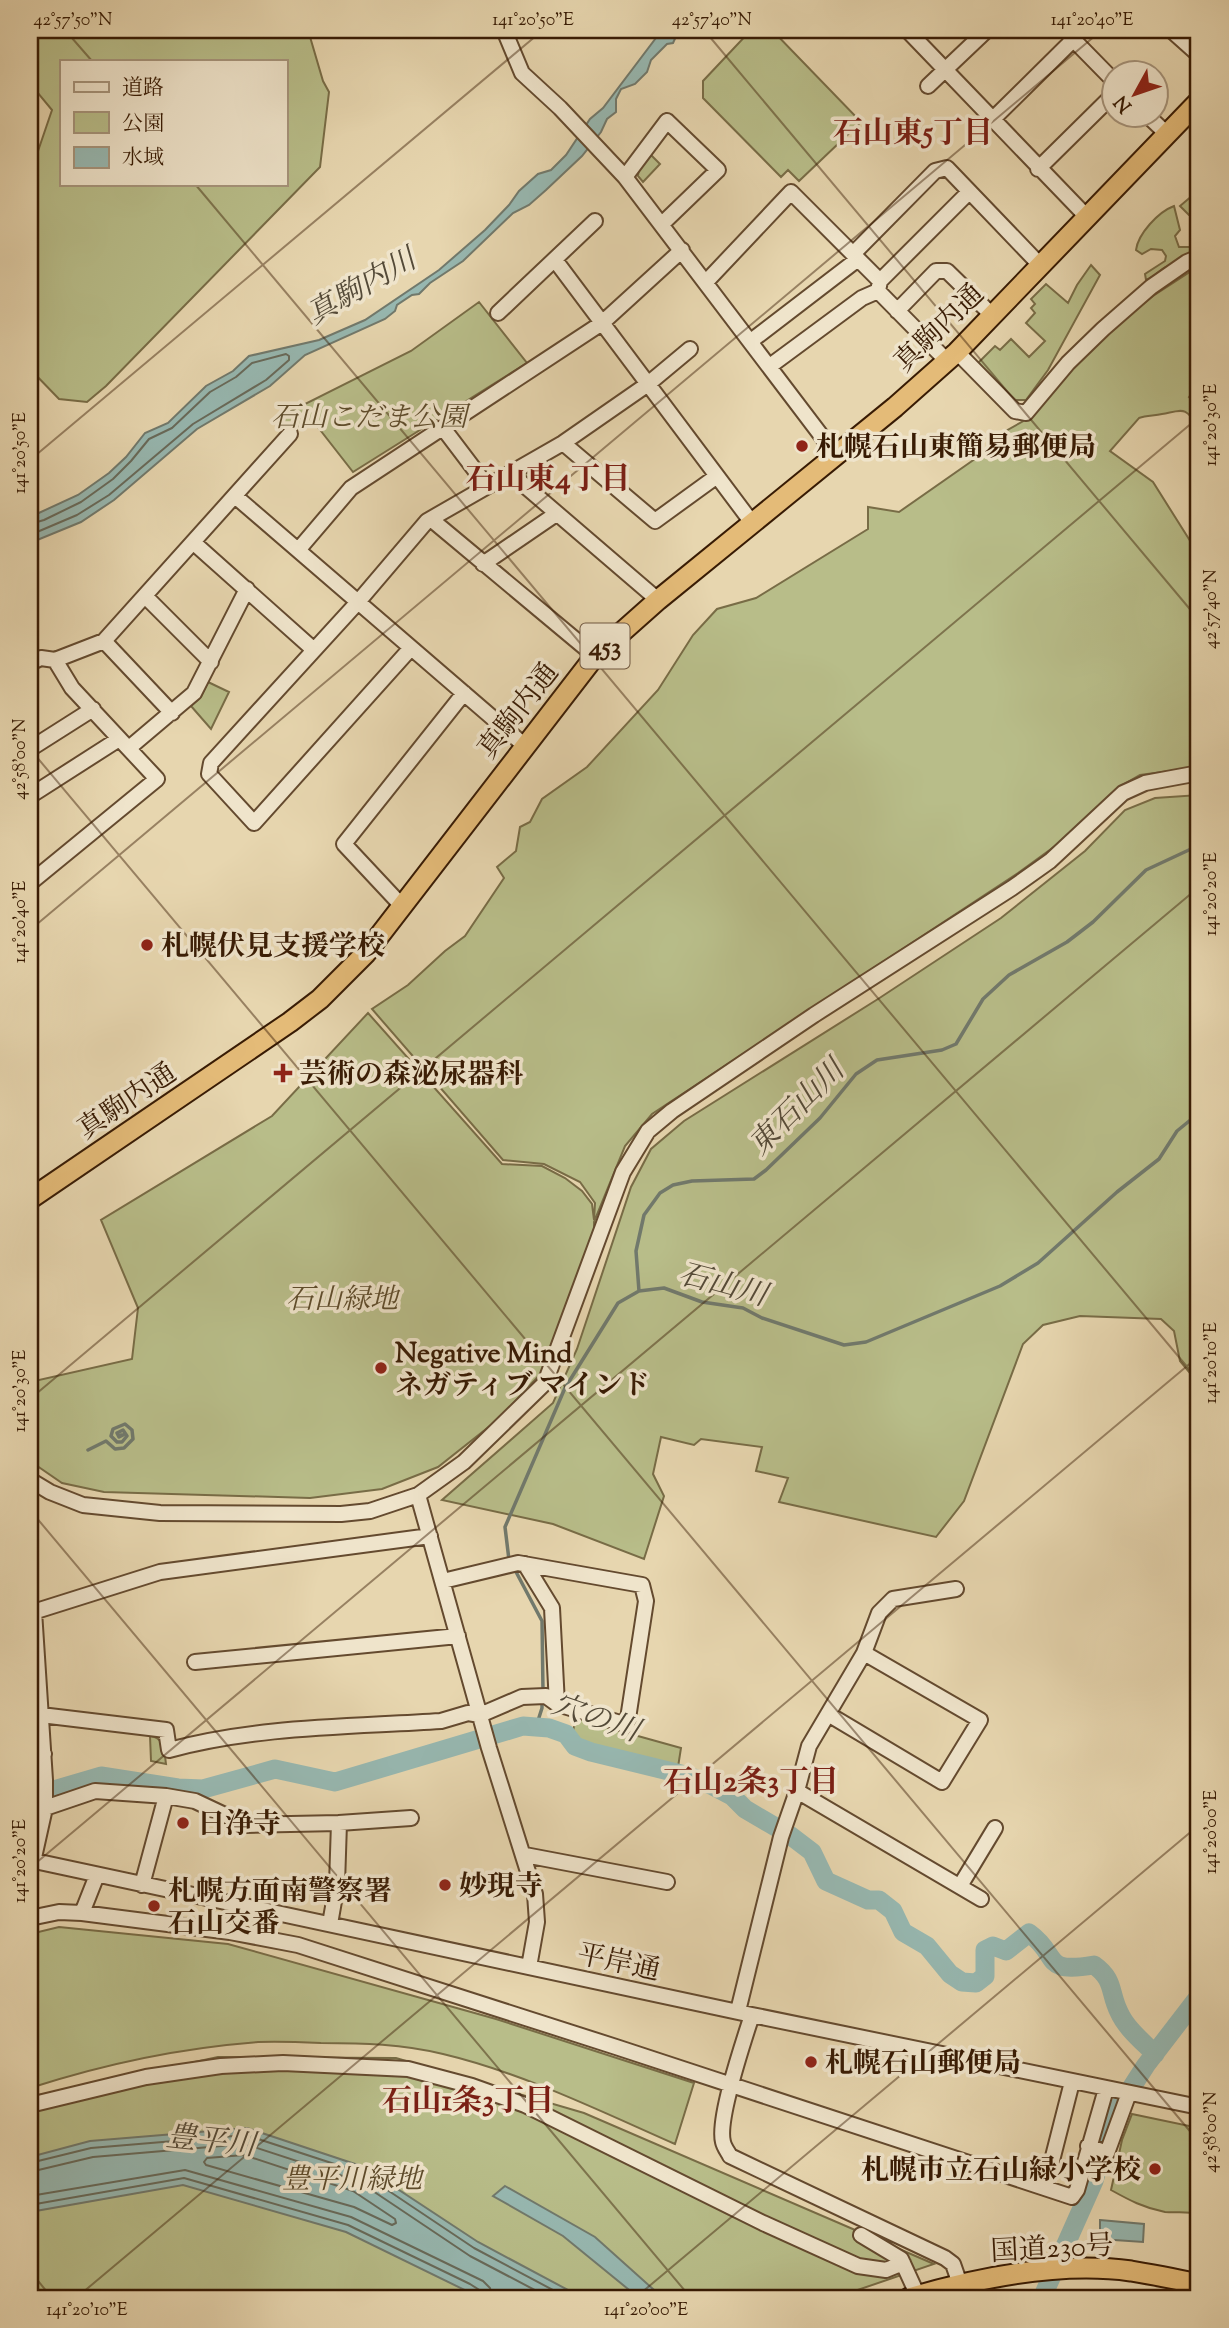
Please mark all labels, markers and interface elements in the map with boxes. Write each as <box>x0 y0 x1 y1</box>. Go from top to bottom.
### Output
text: 42°57'50"N <box>34 8 112 34</box>
text: 141°20'50"E <box>492 8 574 34</box>
text: 42°57'40"N <box>672 8 752 34</box>
text: 141°20'40"E <box>1051 8 1133 34</box>
legend <box>60 60 287 186</box>
north arrow <box>1100 60 1170 130</box>
text: 道路 <box>122 74 164 104</box>
text: N <box>1109 89 1139 118</box>
text: 公園 <box>122 110 164 140</box>
district label: 石山東5丁目 <box>833 113 993 156</box>
text: 水域 <box>122 144 164 174</box>
water label: 真駒内川 <box>300 238 428 337</box>
street label: 真駒内通 <box>886 276 994 382</box>
text: 141°20'30"E <box>1199 384 1225 466</box>
park label: 石山こだま公園 <box>271 399 471 439</box>
text: 141°20'50"E <box>8 412 34 494</box>
place label: 札幌石山東簡易郵便局 <box>816 429 1096 469</box>
marker: 札幌石山東簡易郵便局 <box>794 438 810 454</box>
district label: 石山東4丁目 <box>465 459 631 502</box>
text: 42°57'40"N <box>1199 569 1225 649</box>
road number: 453 <box>580 624 630 668</box>
street label: 真駒内通 <box>469 655 570 768</box>
text: 42°58'00"N <box>8 718 34 800</box>
text: 141°20'20"E <box>1199 852 1225 936</box>
text: 141°20'40"E <box>8 881 34 963</box>
place label: 札幌伏見支援学校 <box>161 928 385 968</box>
marker: 札幌伏見支援学校 <box>139 937 155 953</box>
water label: 東石山川 <box>740 1049 858 1166</box>
street label: 真駒内通 <box>70 1055 185 1150</box>
place label: 芸術の森泌尿器科 <box>299 1056 524 1096</box>
marker: 芸術の森泌尿器科 <box>273 1063 293 1083</box>
water label: 石山川 <box>673 1254 774 1320</box>
park label: 石山緑地 <box>286 1281 401 1321</box>
text: 141°20'10"E <box>1199 1322 1225 1404</box>
place label: Negative Mind ネガティブ マインド <box>395 1335 650 1407</box>
text: 141°20'30"E <box>8 1350 34 1432</box>
marker: Negative Mind ネガティブ マインド <box>373 1360 389 1376</box>
water label: 穴の川 <box>546 1684 648 1755</box>
district label: 石山2条3丁目 <box>663 1762 839 1805</box>
text: 141°20'00"E <box>1199 1790 1225 1874</box>
place label: 日浄寺 <box>197 1806 281 1846</box>
marker: 日浄寺 <box>175 1815 191 1831</box>
text: 141°20'20"E <box>8 1819 34 1903</box>
place label: 妙現寺 <box>459 1868 543 1908</box>
place label: 札幌方面南警察署 石山交番 <box>168 1873 392 1945</box>
marker: 妙現寺 <box>437 1877 453 1893</box>
marker: 札幌方面南警察署 石山交番 <box>146 1898 162 1914</box>
street label: 平岸通 <box>573 1936 664 1992</box>
place label: 札幌石山郵便局 <box>825 2045 1021 2085</box>
marker: 札幌石山郵便局 <box>803 2054 819 2070</box>
district label: 石山1条3丁目 <box>382 2081 554 2124</box>
text: 42°58'00"N <box>1199 2091 1225 2173</box>
water label: 豊平川 <box>164 2116 261 2169</box>
place label: 札幌市立石山緑小学校 <box>861 2152 1141 2192</box>
park label: 豊平川緑地 <box>282 2161 425 2201</box>
marker: 札幌市立石山緑小学校 <box>1147 2161 1163 2177</box>
street label: 国道230号 <box>990 2227 1115 2273</box>
text: 141°20'10"E <box>46 2298 128 2324</box>
text: 141°20'00"E <box>604 2298 688 2324</box>

